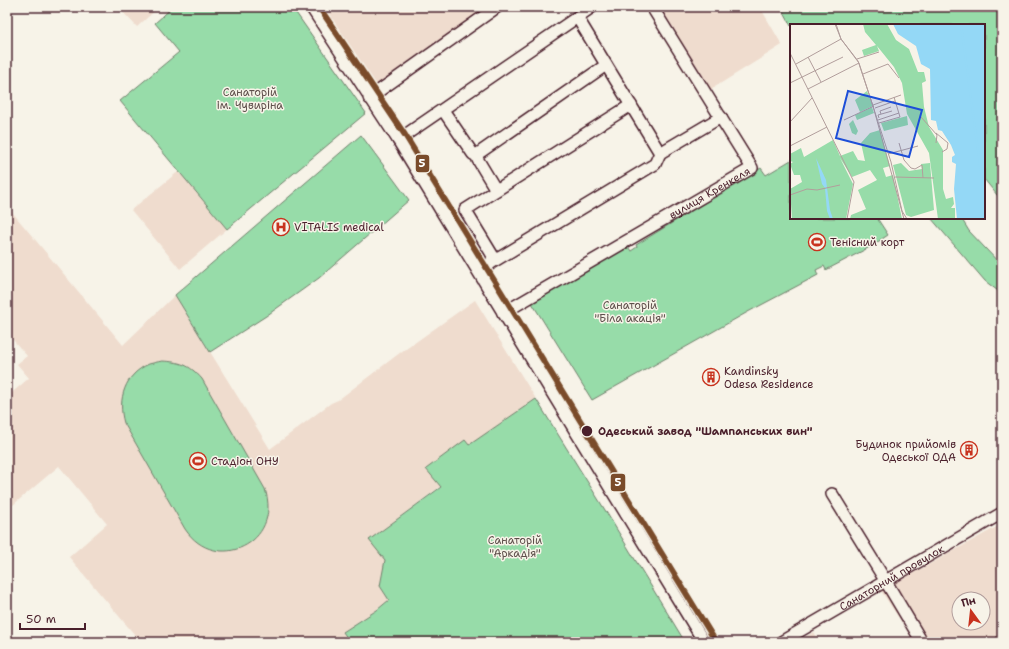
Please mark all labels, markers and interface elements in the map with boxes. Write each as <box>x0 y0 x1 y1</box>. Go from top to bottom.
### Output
inset map <box>790 24 985 219</box>
park label: Санаторій ім. Чувиріна <box>217 85 283 113</box>
line badge: 5 <box>415 154 430 173</box>
text: 5 <box>419 156 426 171</box>
street label: вулиця Кренкеля <box>666 163 753 222</box>
hospital icon: VITALIS medical <box>271 217 291 237</box>
place label: VITALIS medical <box>294 220 384 235</box>
sports icon: Тенісний корт <box>807 232 827 252</box>
place label: Тенісний корт <box>830 235 905 250</box>
park label: Санаторій "Біла акація" <box>594 298 666 326</box>
place label: Kandinsky Odesa Residence <box>724 364 814 392</box>
building icon: Kandinsky Odesa Residence <box>701 367 721 387</box>
marker: Одеський завод "Шампанських вин" <box>580 424 594 438</box>
place label: Одеський завод "Шампанських вин" <box>598 424 813 439</box>
place label: Будинок прийомів Одеської ОДА <box>855 437 956 465</box>
building icon: Будинок прийомів Одеської ОДА <box>959 440 979 460</box>
sports icon: Стадіон ОНУ <box>188 451 208 471</box>
place label: Стадіон ОНУ <box>211 454 279 469</box>
line badge: 5 <box>610 473 626 492</box>
text: 5 <box>615 475 622 490</box>
park label: Санаторій "Аркадія" <box>488 533 542 561</box>
street label: Санаторний провулок <box>836 541 947 614</box>
north arrow <box>951 591 991 631</box>
text: Пн <box>960 593 978 611</box>
scale bar <box>20 605 85 631</box>
text: 50 m <box>26 611 56 627</box>

